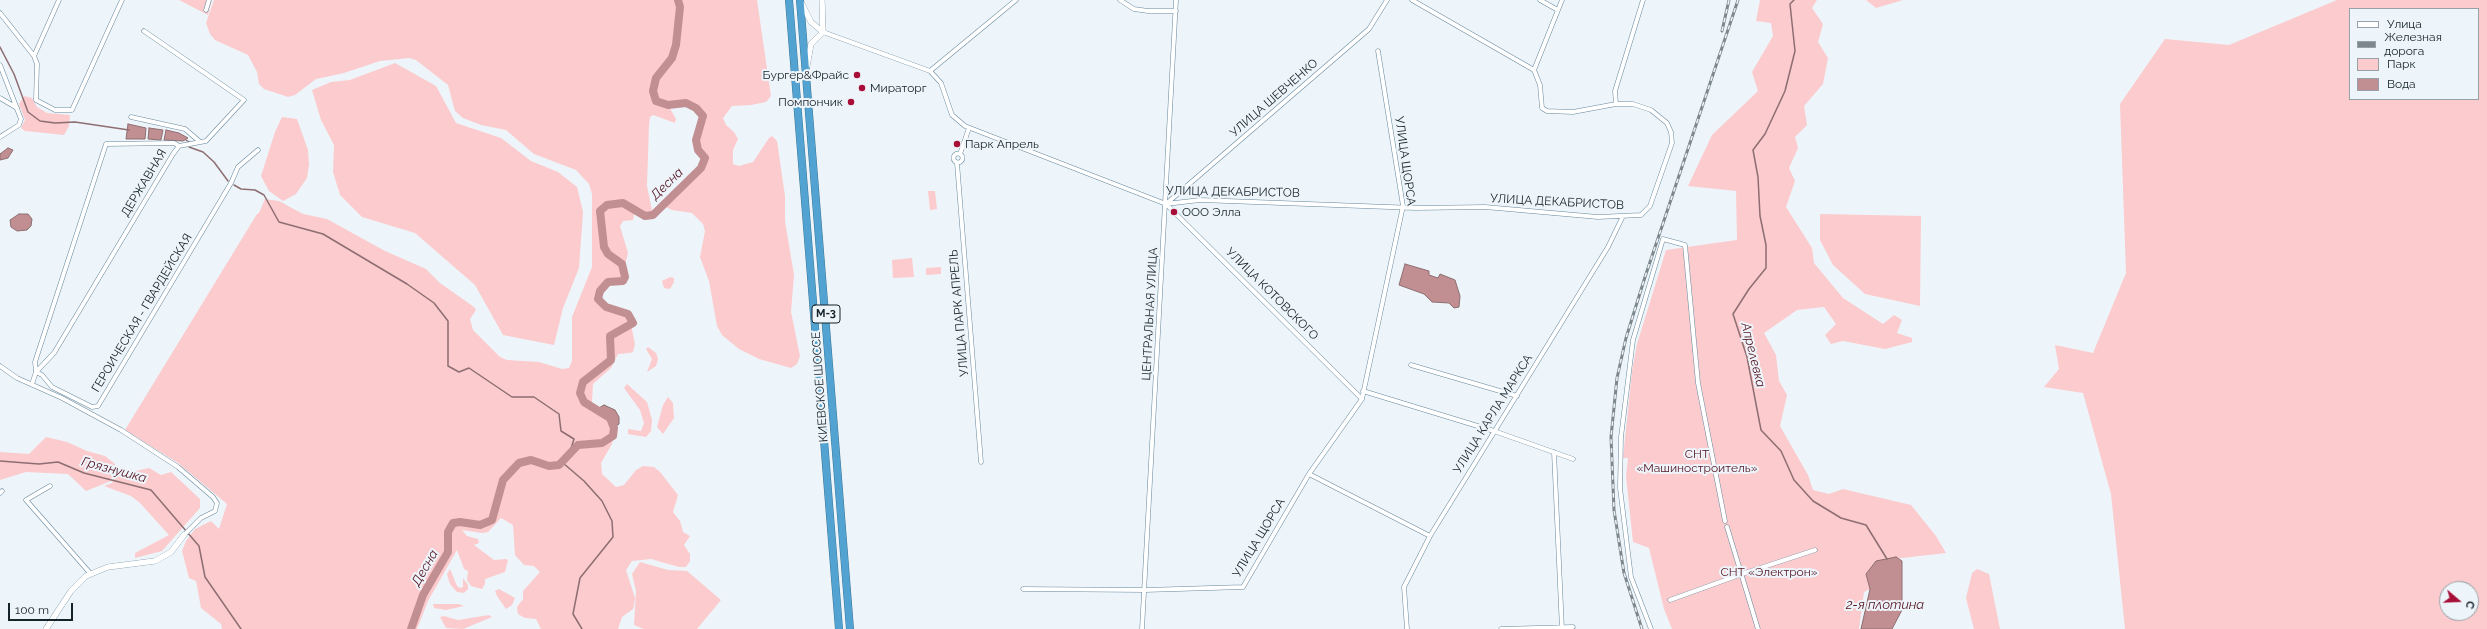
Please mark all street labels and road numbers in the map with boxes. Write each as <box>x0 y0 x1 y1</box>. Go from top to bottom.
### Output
street label: УЛИЦА ШЕВЧЕНКО <box>1227 56 1321 140</box>
street label: УЛИЦА ЩОРСА <box>1392 116 1418 206</box>
street label: ДЕРЖАВНАЯ <box>118 147 170 219</box>
street label: УЛИЦА ДЕКАБРИСТОВ <box>1166 184 1300 200</box>
street label: УЛИЦА ДЕКАБРИСТОВ <box>1490 191 1624 213</box>
street label: ГЕРОИЧЕСКАЯ - ГВАРДЕЙСКАЯ <box>89 231 195 395</box>
street label: УЛИЦА КОТОВСКОГО <box>1223 245 1321 343</box>
street label: ЦЕНТРАЛЬНАЯ УЛИЦА <box>1139 247 1161 381</box>
street label: УЛИЦА ПАРК АПРЕЛЬ <box>946 249 972 377</box>
road number: М-3 <box>812 305 840 323</box>
street label: КИЕВСКОЕ ШОССЕ <box>809 331 831 443</box>
street label: УЛИЦА КАРЛА МАРКСА <box>1450 352 1536 476</box>
street label: УЛИЦА ЩОРСА <box>1230 496 1288 580</box>

